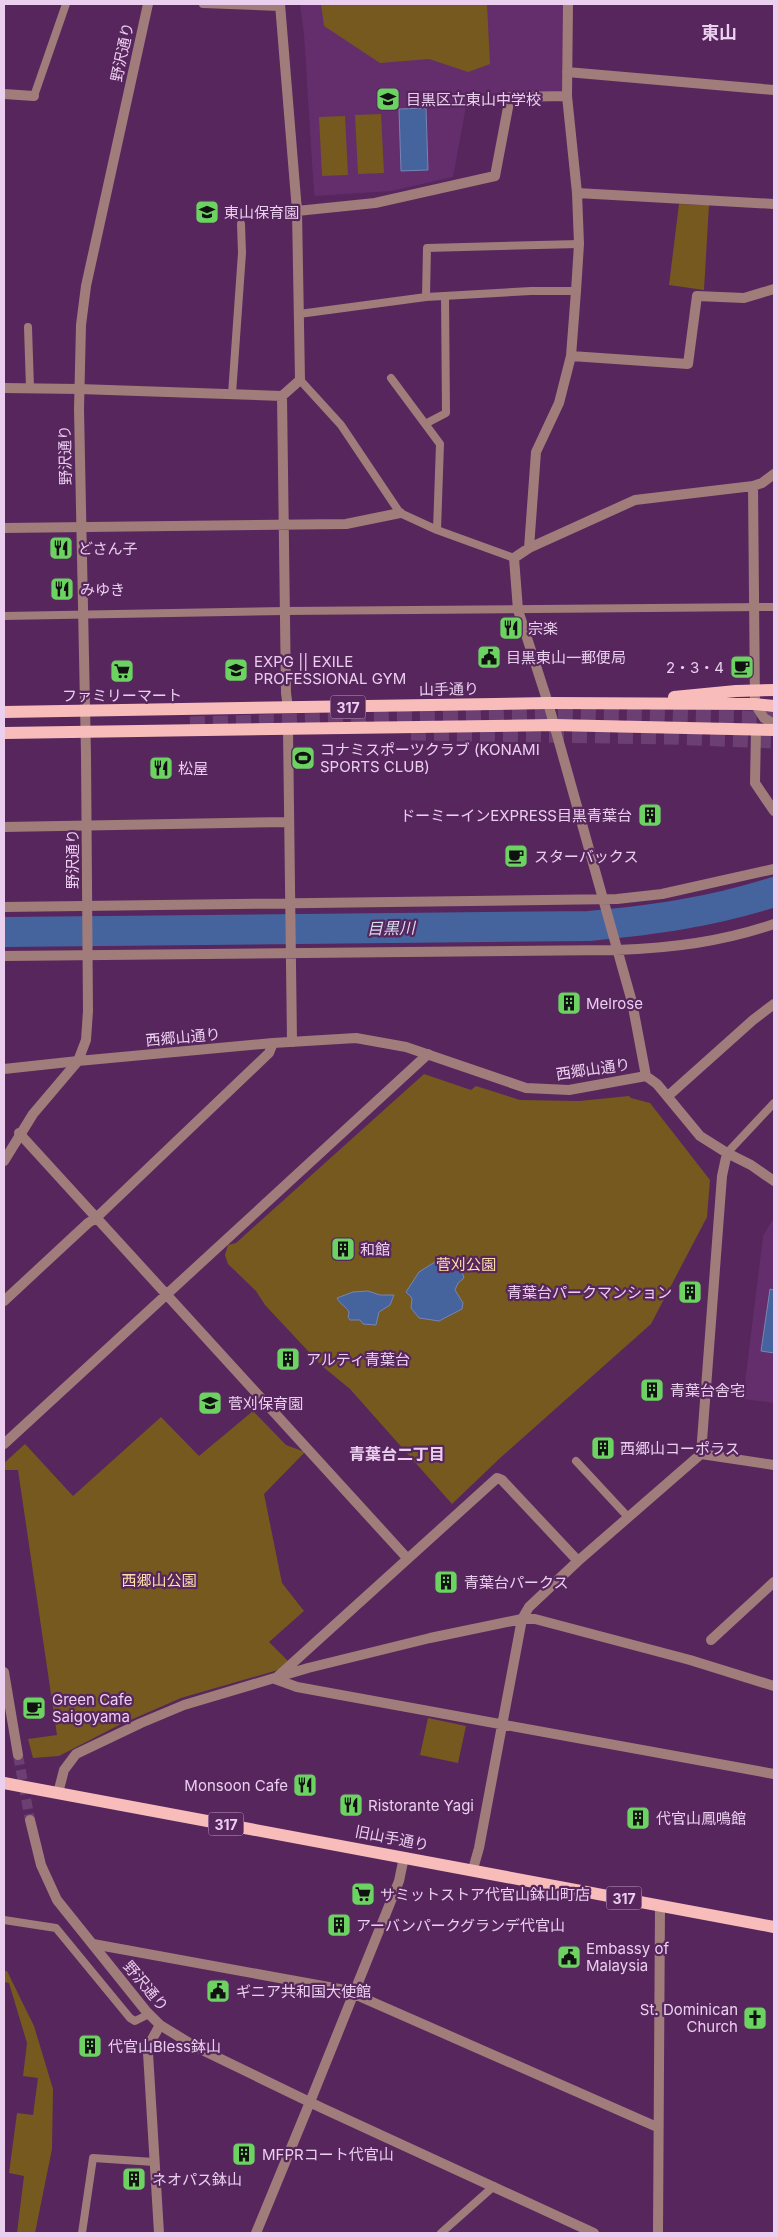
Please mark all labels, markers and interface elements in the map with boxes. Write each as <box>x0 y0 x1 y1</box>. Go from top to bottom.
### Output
street label: 野沢通り <box>106 21 138 83</box>
district label: 東山 <box>701 22 737 43</box>
school or university icon: 目黒区立東山中学校 <box>375 86 401 112</box>
place label: 目黒区立東山中学校 <box>406 90 541 109</box>
school or university icon: 東山保育園 <box>194 199 220 225</box>
place label: 東山保育園 <box>224 203 299 222</box>
street label: 野沢通り <box>55 425 75 485</box>
restaurant icon: どさん子 <box>48 535 74 561</box>
place label: どさん子 <box>78 539 138 558</box>
restaurant icon: みゆき <box>49 576 75 602</box>
place label: みゆき <box>80 580 125 599</box>
restaurant icon: 宗楽 <box>498 615 524 641</box>
place label: 宗楽 <box>528 619 558 638</box>
public building icon: 目黒東山一郵便局 <box>476 644 502 670</box>
place label: 目黒東山一郵便局 <box>506 648 626 667</box>
place label: EXPG || EXILE PROFESSIONAL GYM <box>254 652 406 688</box>
cafe icon: 2・3・4 <box>729 654 755 680</box>
school or university icon: EXPG || EXILE PROFESSIONAL GYM <box>223 657 249 683</box>
supermarket icon: ファミリーマート <box>109 658 135 684</box>
place label: 2・3・4 <box>666 658 724 677</box>
street label: 山手通り <box>419 679 479 699</box>
place label: ファミリーマート <box>62 686 182 705</box>
road number: 317 <box>330 696 366 719</box>
place label: コナミスポーツクラブ (KONAMI SPORTS CLUB) <box>320 740 540 776</box>
sports icon: コナミスポーツクラブ (KONAMI SPORTS CLUB) <box>290 745 316 771</box>
restaurant icon: 松屋 <box>148 755 174 781</box>
place label: 松屋 <box>178 759 208 778</box>
building icon: ドーミーインEXPRESS目黒青葉台 <box>637 802 663 828</box>
place label: ドーミーインEXPRESS目黒青葉台 <box>400 806 632 825</box>
street label: 野沢通り <box>63 829 82 889</box>
cafe icon: スターバックス <box>503 843 529 869</box>
place label: スターバックス <box>534 847 638 866</box>
water label: 目黒川 <box>367 918 417 938</box>
building icon: Melrose <box>556 990 582 1016</box>
place label: Melrose <box>586 994 643 1013</box>
street label: 西郷山通り <box>145 1024 221 1050</box>
street label: 西郷山通り <box>555 1054 631 1084</box>
building icon: 和館 <box>330 1236 356 1262</box>
place label: 和館 <box>360 1240 390 1259</box>
park label: 菅刈公園 <box>436 1255 496 1274</box>
building icon: 青葉台パークマンション <box>677 1279 703 1305</box>
place label: 青葉台パークマンション <box>507 1283 672 1302</box>
building icon: アルティ青葉台 <box>275 1346 301 1372</box>
place label: アルティ青葉台 <box>306 1350 410 1369</box>
building icon: 青葉台舎宅 <box>639 1377 665 1403</box>
place label: 青葉台舎宅 <box>670 1381 745 1400</box>
school or university icon: 菅刈保育園 <box>197 1390 223 1416</box>
place label: 菅刈保育園 <box>228 1394 303 1413</box>
building icon: 西郷山コーポラス <box>590 1435 616 1461</box>
place label: 西郷山コーポラス <box>620 1439 740 1458</box>
district label: 青葉台二丁目 <box>349 1444 445 1464</box>
building icon: 青葉台パークス <box>433 1569 459 1595</box>
park label: 西郷山公園 <box>121 1571 197 1590</box>
place label: 青葉台パークス <box>464 1573 569 1592</box>
place label: Green Cafe Saigoyama <box>52 1690 132 1726</box>
cafe icon: Green Cafe Saigoyama <box>21 1695 47 1721</box>
restaurant icon: Monsoon Cafe <box>292 1772 318 1798</box>
place label: Monsoon Cafe <box>184 1776 288 1795</box>
restaurant icon: Ristorante Yagi <box>338 1792 364 1818</box>
place label: Ristorante Yagi <box>368 1796 474 1815</box>
building icon: 代官山鳳鳴館 <box>625 1805 651 1831</box>
place label: 代官山鳳鳴館 <box>656 1809 746 1828</box>
road number: 317 <box>208 1812 244 1836</box>
street label: 旧山手通り <box>353 1822 431 1854</box>
supermarket icon: サミットストア代官山鉢山町店 <box>350 1881 376 1907</box>
place label: サミットストア代官山鉢山町店 <box>380 1885 590 1904</box>
road number: 317 <box>606 1886 642 1910</box>
building icon: アーバンパークグランデ代官山 <box>326 1912 352 1938</box>
place label: アーバンパークグランデ代官山 <box>356 1916 565 1935</box>
place label: Embassy of Malaysia <box>586 1939 669 1975</box>
public building icon: Embassy of Malaysia <box>556 1944 582 1970</box>
street label: 野沢通り <box>119 1957 173 2015</box>
public building icon: ギニア共和国大使館 <box>205 1978 231 2004</box>
place label: ギニア共和国大使館 <box>236 1982 371 2001</box>
place label: St. Dominican Church <box>640 2000 738 2036</box>
church icon: St. Dominican Church <box>742 2005 768 2031</box>
building icon: 代官山Bless鉢山 <box>77 2033 103 2059</box>
place label: 代官山Bless鉢山 <box>108 2037 221 2056</box>
building icon: MFPRコート代官山 <box>231 2141 257 2167</box>
place label: MFPRコート代官山 <box>262 2145 394 2164</box>
building icon: ネオパス鉢山 <box>121 2166 147 2192</box>
place label: ネオパス鉢山 <box>152 2170 242 2189</box>

